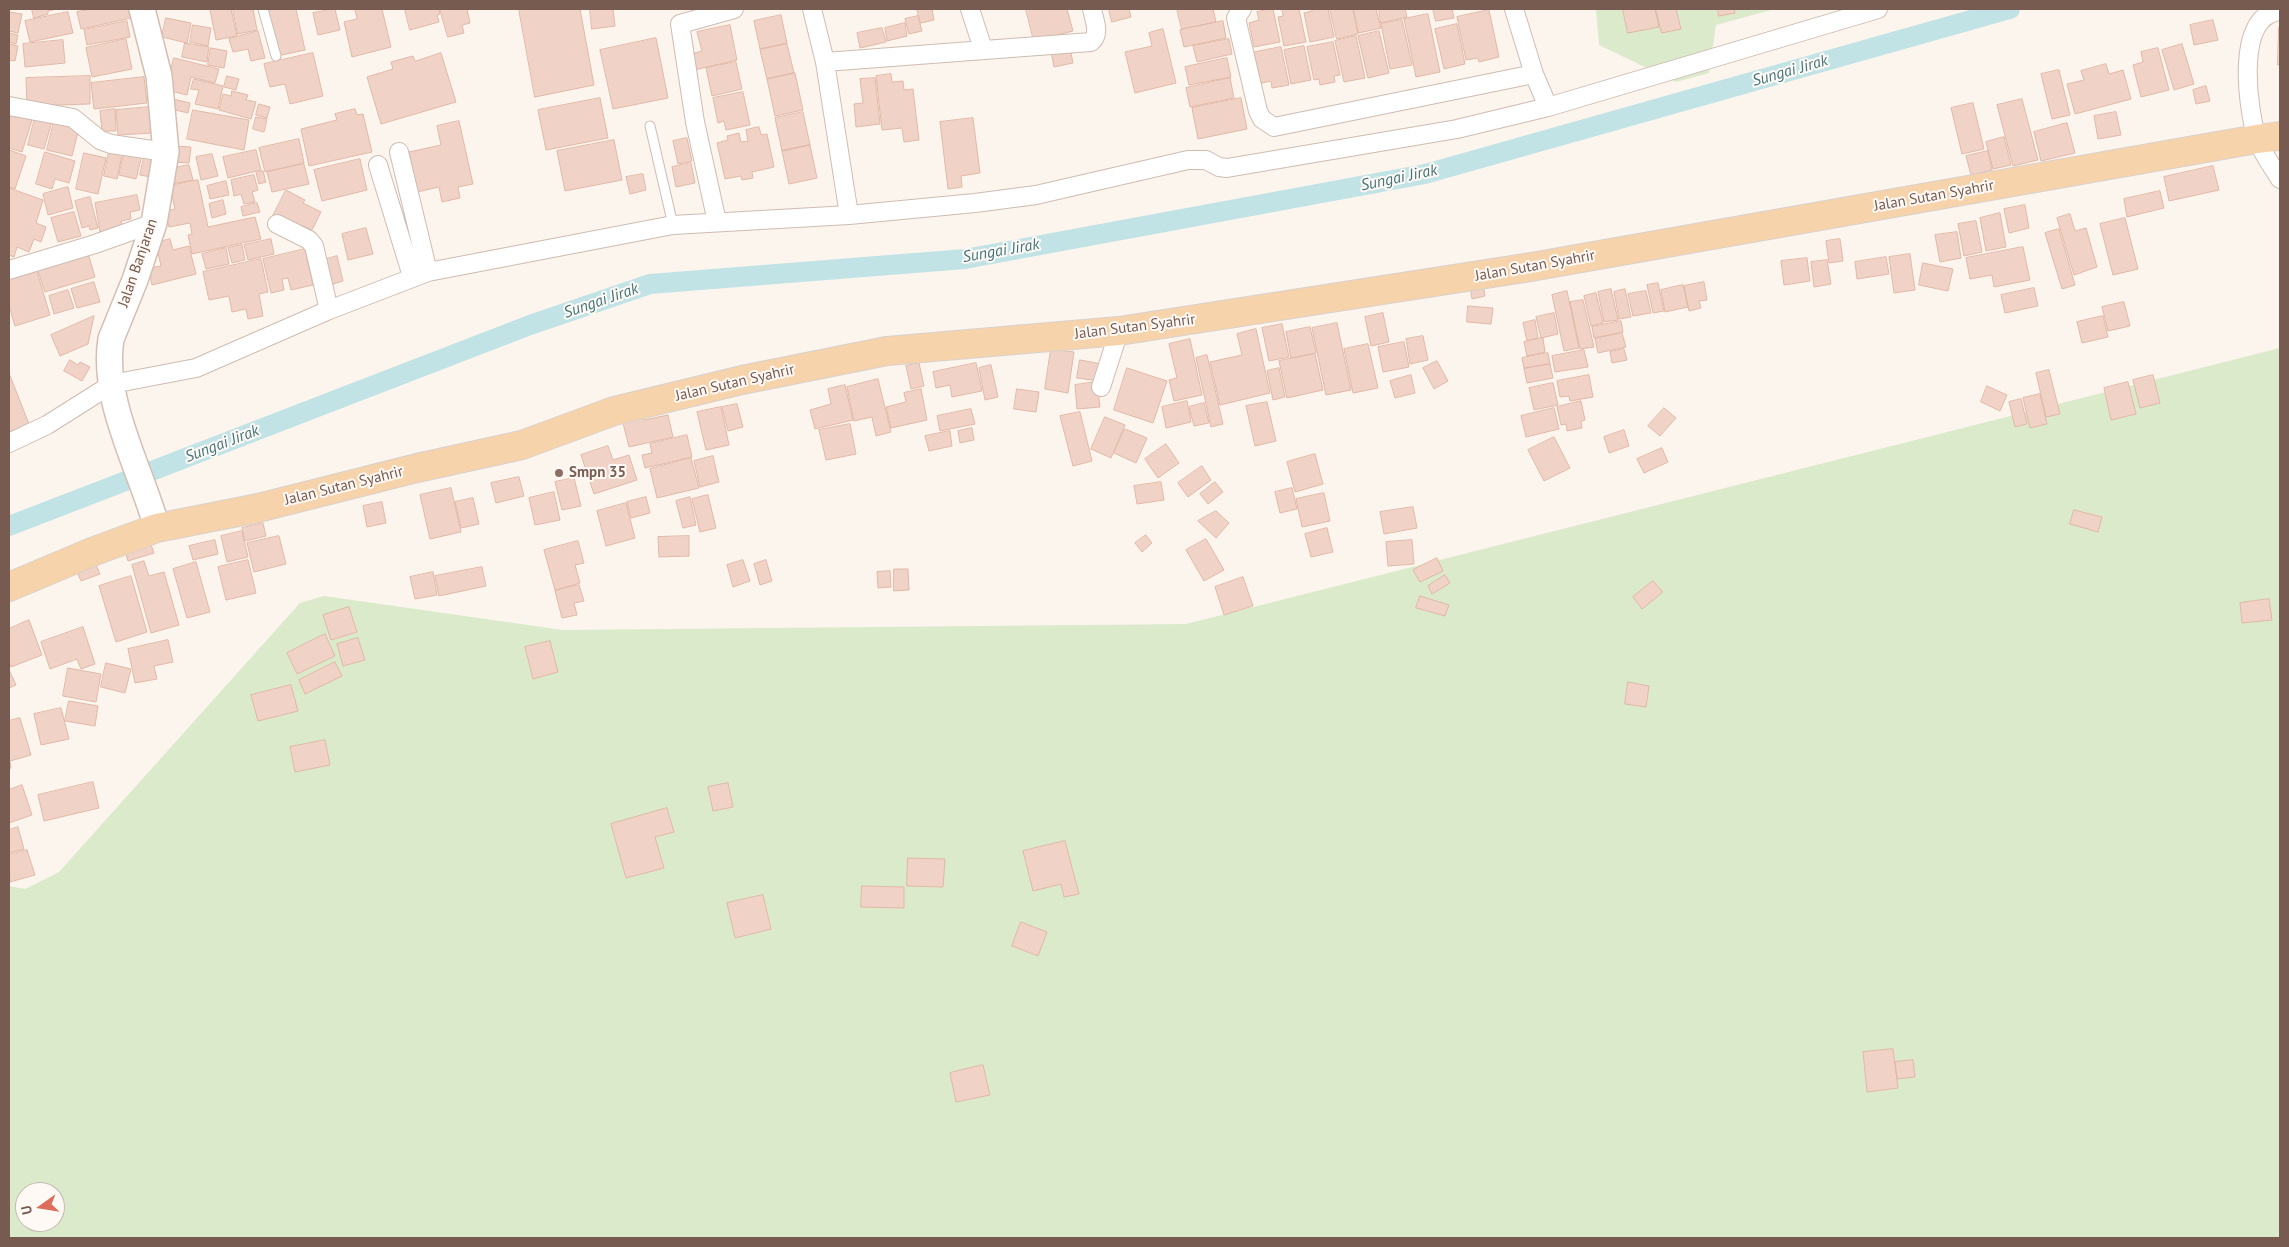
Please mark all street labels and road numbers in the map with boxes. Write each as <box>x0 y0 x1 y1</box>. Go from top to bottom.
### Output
street label: Jalan Sutan Syahrir <box>1873 177 1995 215</box>
street label: Jalan Banjaran <box>114 216 162 310</box>
street label: Jalan Sutan Syahrir <box>1474 247 1596 285</box>
street label: Jalan Sutan Syahrir <box>1074 311 1196 343</box>
street label: Jalan Sutan Syahrir <box>674 361 796 405</box>
street label: Jalan Sutan Syahrir <box>283 463 405 509</box>

